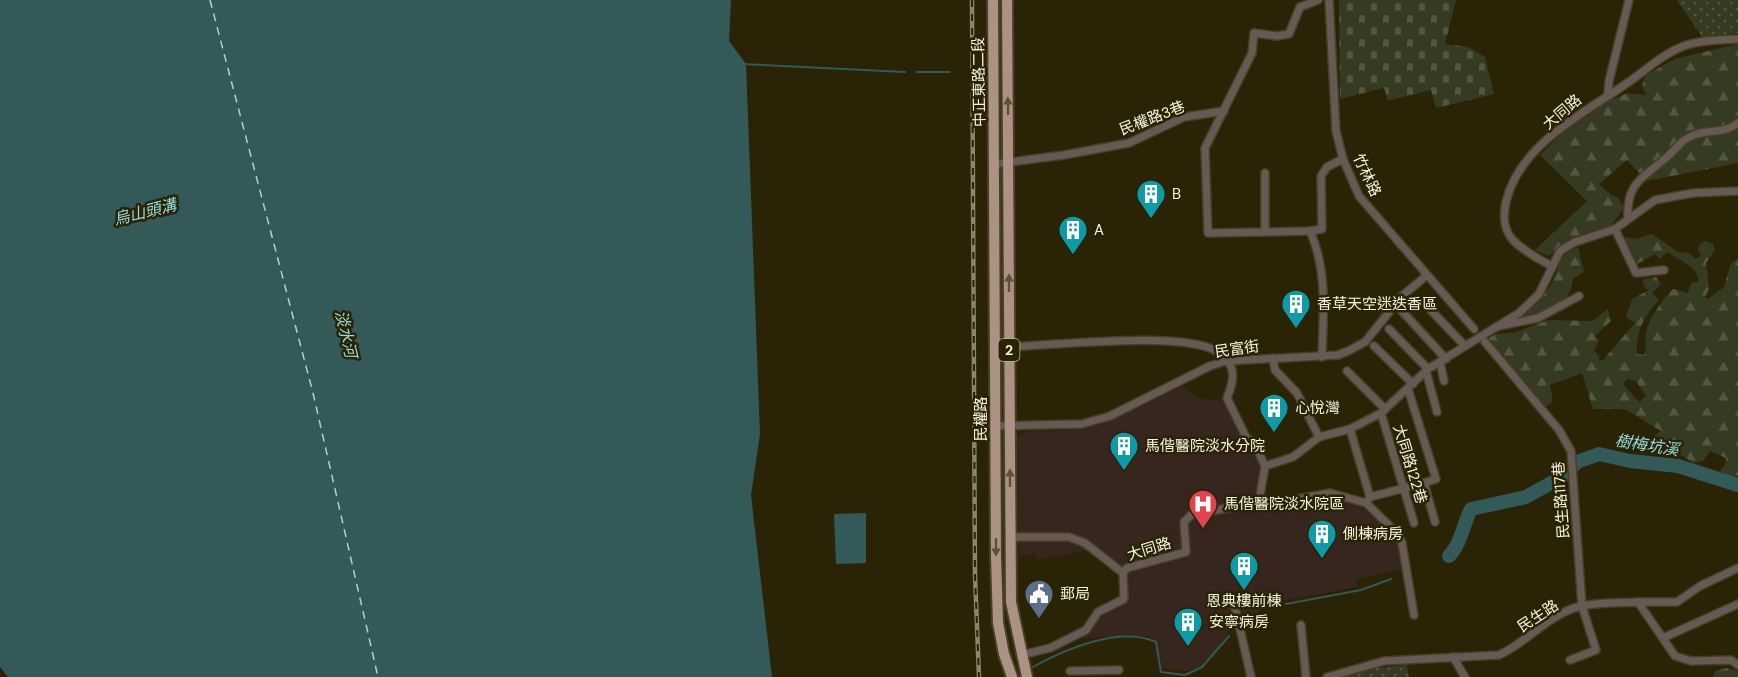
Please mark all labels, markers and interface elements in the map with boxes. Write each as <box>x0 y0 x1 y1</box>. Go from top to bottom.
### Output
street label: 中正東路二段 <box>968 37 990 127</box>
street label: 大同路 <box>1538 90 1586 134</box>
one-way arrow <box>1003 96 1013 115</box>
street label: 民權路3巷 <box>1116 96 1188 140</box>
street label: 竹林路 <box>1348 150 1386 200</box>
building icon: B <box>1135 178 1167 220</box>
place label: B <box>1172 184 1181 204</box>
water label: 烏山頭溝 <box>111 194 181 230</box>
building icon: A <box>1057 214 1089 256</box>
place label: A <box>1094 220 1104 240</box>
one-way arrow <box>1004 274 1014 293</box>
building icon: 香草天空迷迭香區 <box>1280 288 1312 330</box>
place label: 香草天空迷迭香區 <box>1317 294 1437 314</box>
water label: 淡水河 <box>330 308 362 363</box>
street label: 民富街 <box>1213 336 1261 362</box>
road number: 2 <box>998 339 1020 361</box>
building icon: 心悅灣 <box>1258 392 1290 434</box>
street label: 民權路 <box>971 396 991 442</box>
place label: 心悅灣 <box>1295 398 1340 418</box>
street label: 大同路122巷 <box>1388 422 1432 506</box>
building icon: 馬偕醫院淡水分院 <box>1108 430 1140 472</box>
water label: 樹梅坑溪 <box>1614 430 1682 461</box>
place label: 馬偕醫院淡水分院 <box>1145 436 1265 456</box>
street label: 民生路117巷 <box>1548 461 1574 539</box>
one-way arrow <box>1005 469 1015 488</box>
hospital icon: 馬偕醫院淡水院區 <box>1187 488 1219 530</box>
place label: 馬偕醫院淡水院區 <box>1224 494 1344 514</box>
building icon: 側棟病房 <box>1306 518 1338 560</box>
place label: 側棟病房 <box>1343 524 1403 544</box>
street label: 大同路 <box>1125 533 1173 565</box>
one-way arrow <box>991 538 1001 557</box>
building icon: 恩典樓前棟 <box>1228 550 1260 592</box>
public building icon: 郵局 <box>1023 578 1055 620</box>
place label: 郵局 <box>1060 584 1090 604</box>
place label: 恩典樓前棟 <box>1206 591 1282 611</box>
street label: 民生路 <box>1514 595 1562 637</box>
building icon: 安寧病房 <box>1172 606 1204 648</box>
place label: 安寧病房 <box>1209 612 1269 632</box>

